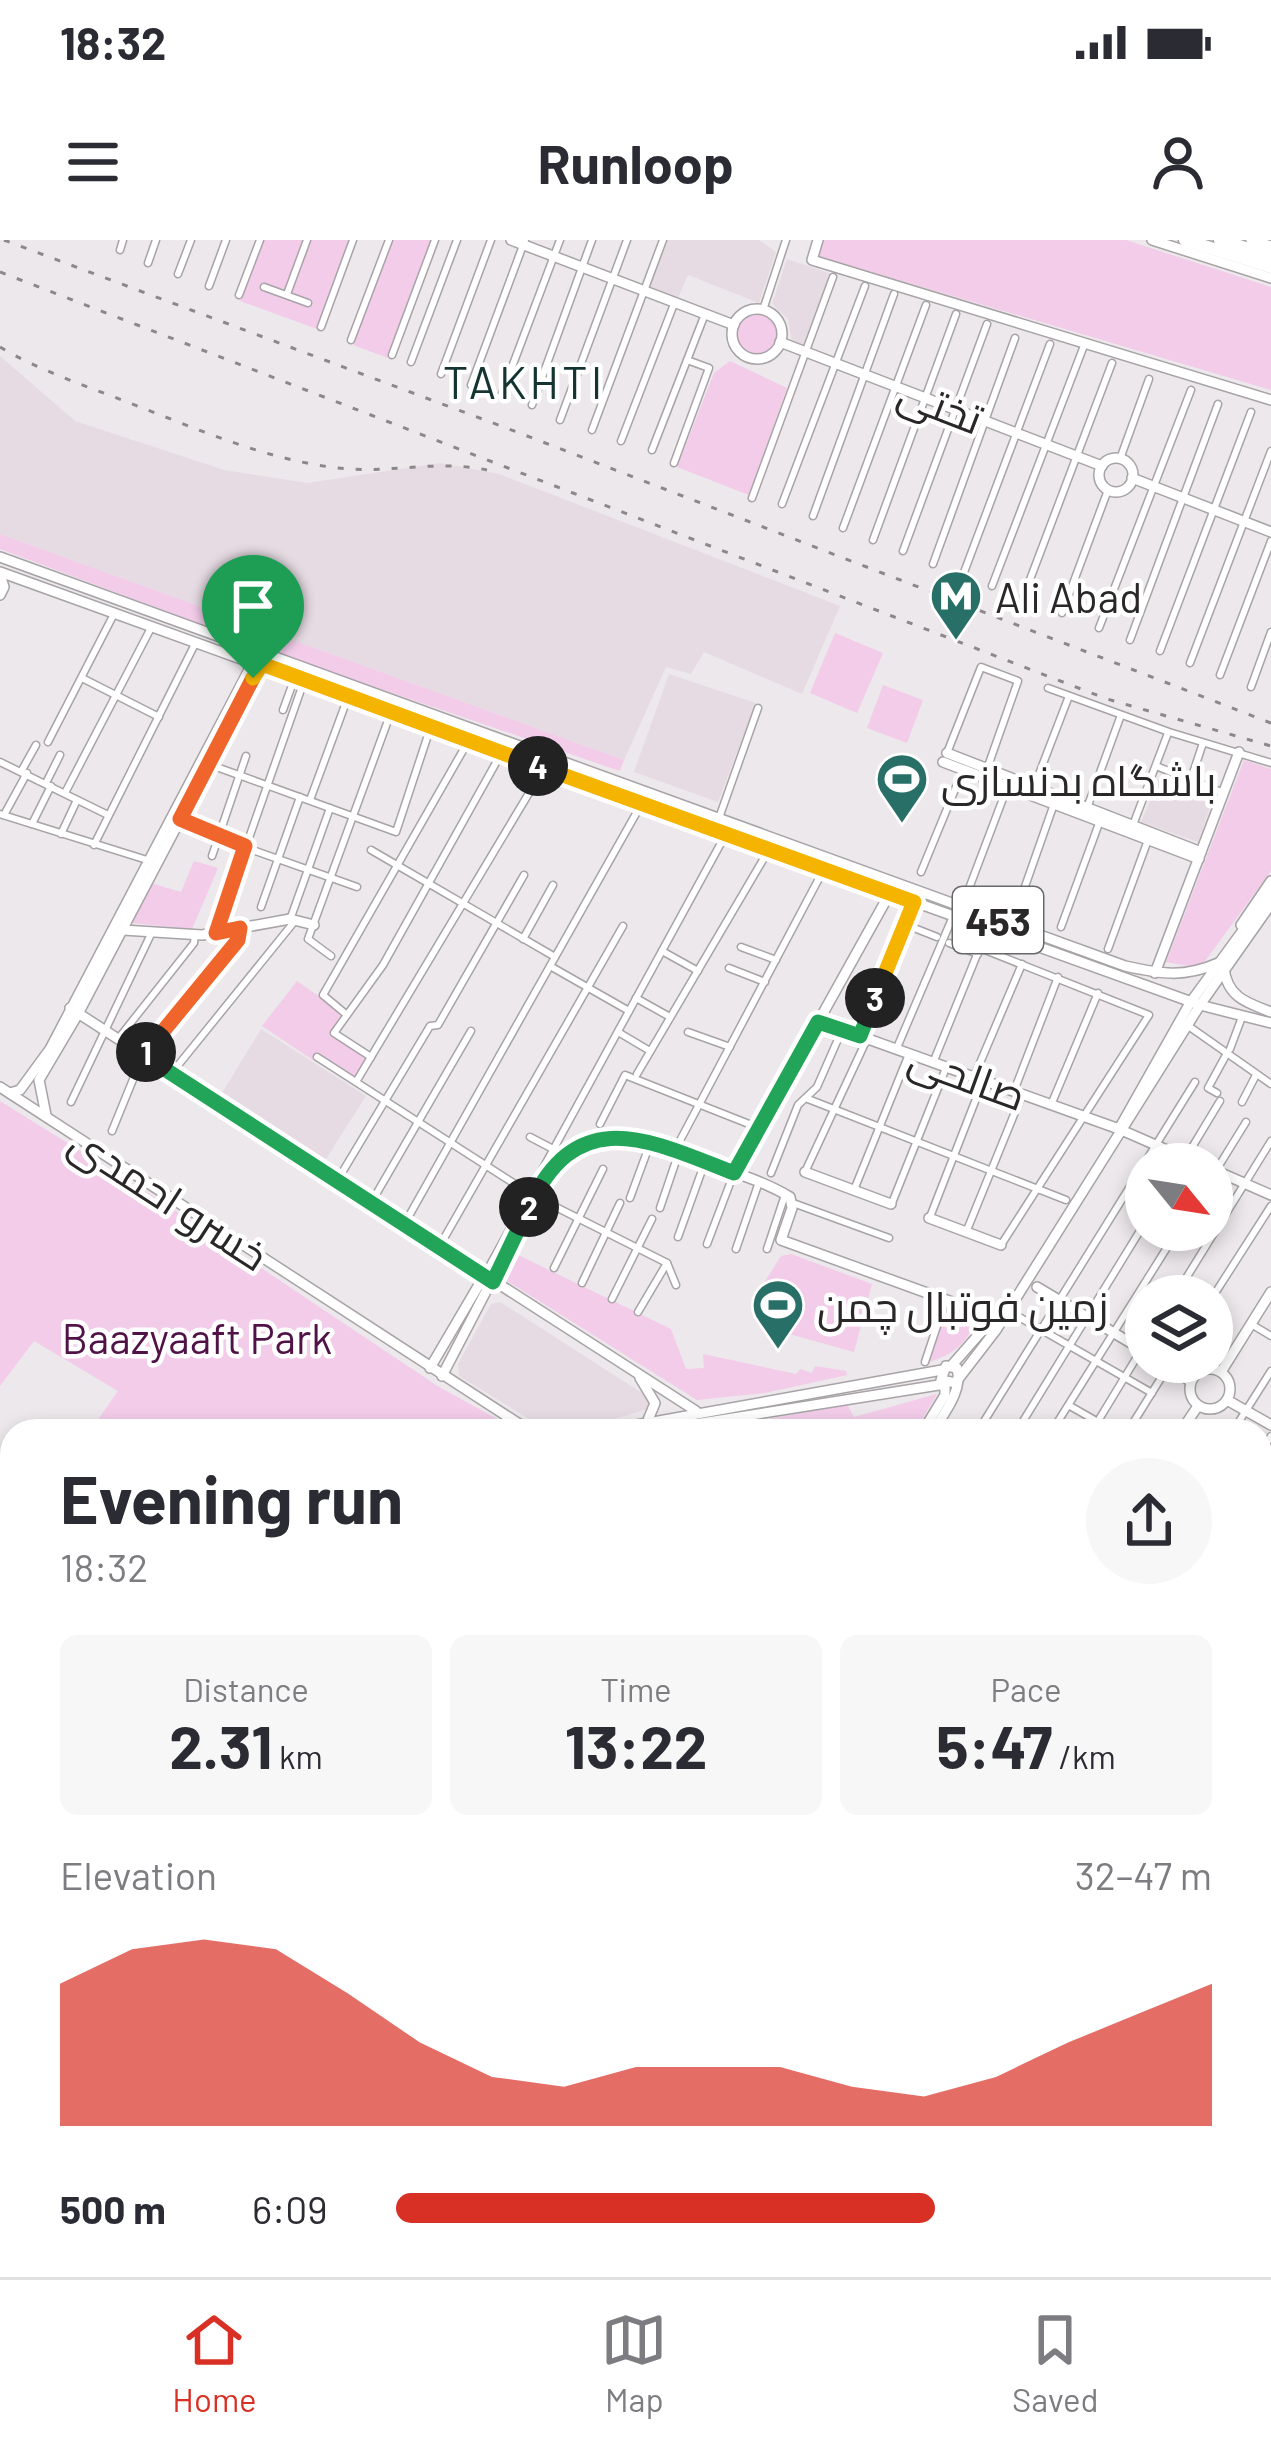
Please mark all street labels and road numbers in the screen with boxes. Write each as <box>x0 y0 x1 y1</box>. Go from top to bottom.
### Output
street label: تختی <box>891 365 990 445</box>
road number: 453 <box>953 887 1043 953</box>
street label: صالحی <box>902 1031 1033 1121</box>
street label: خسرو احمدی <box>61 1115 278 1281</box>

